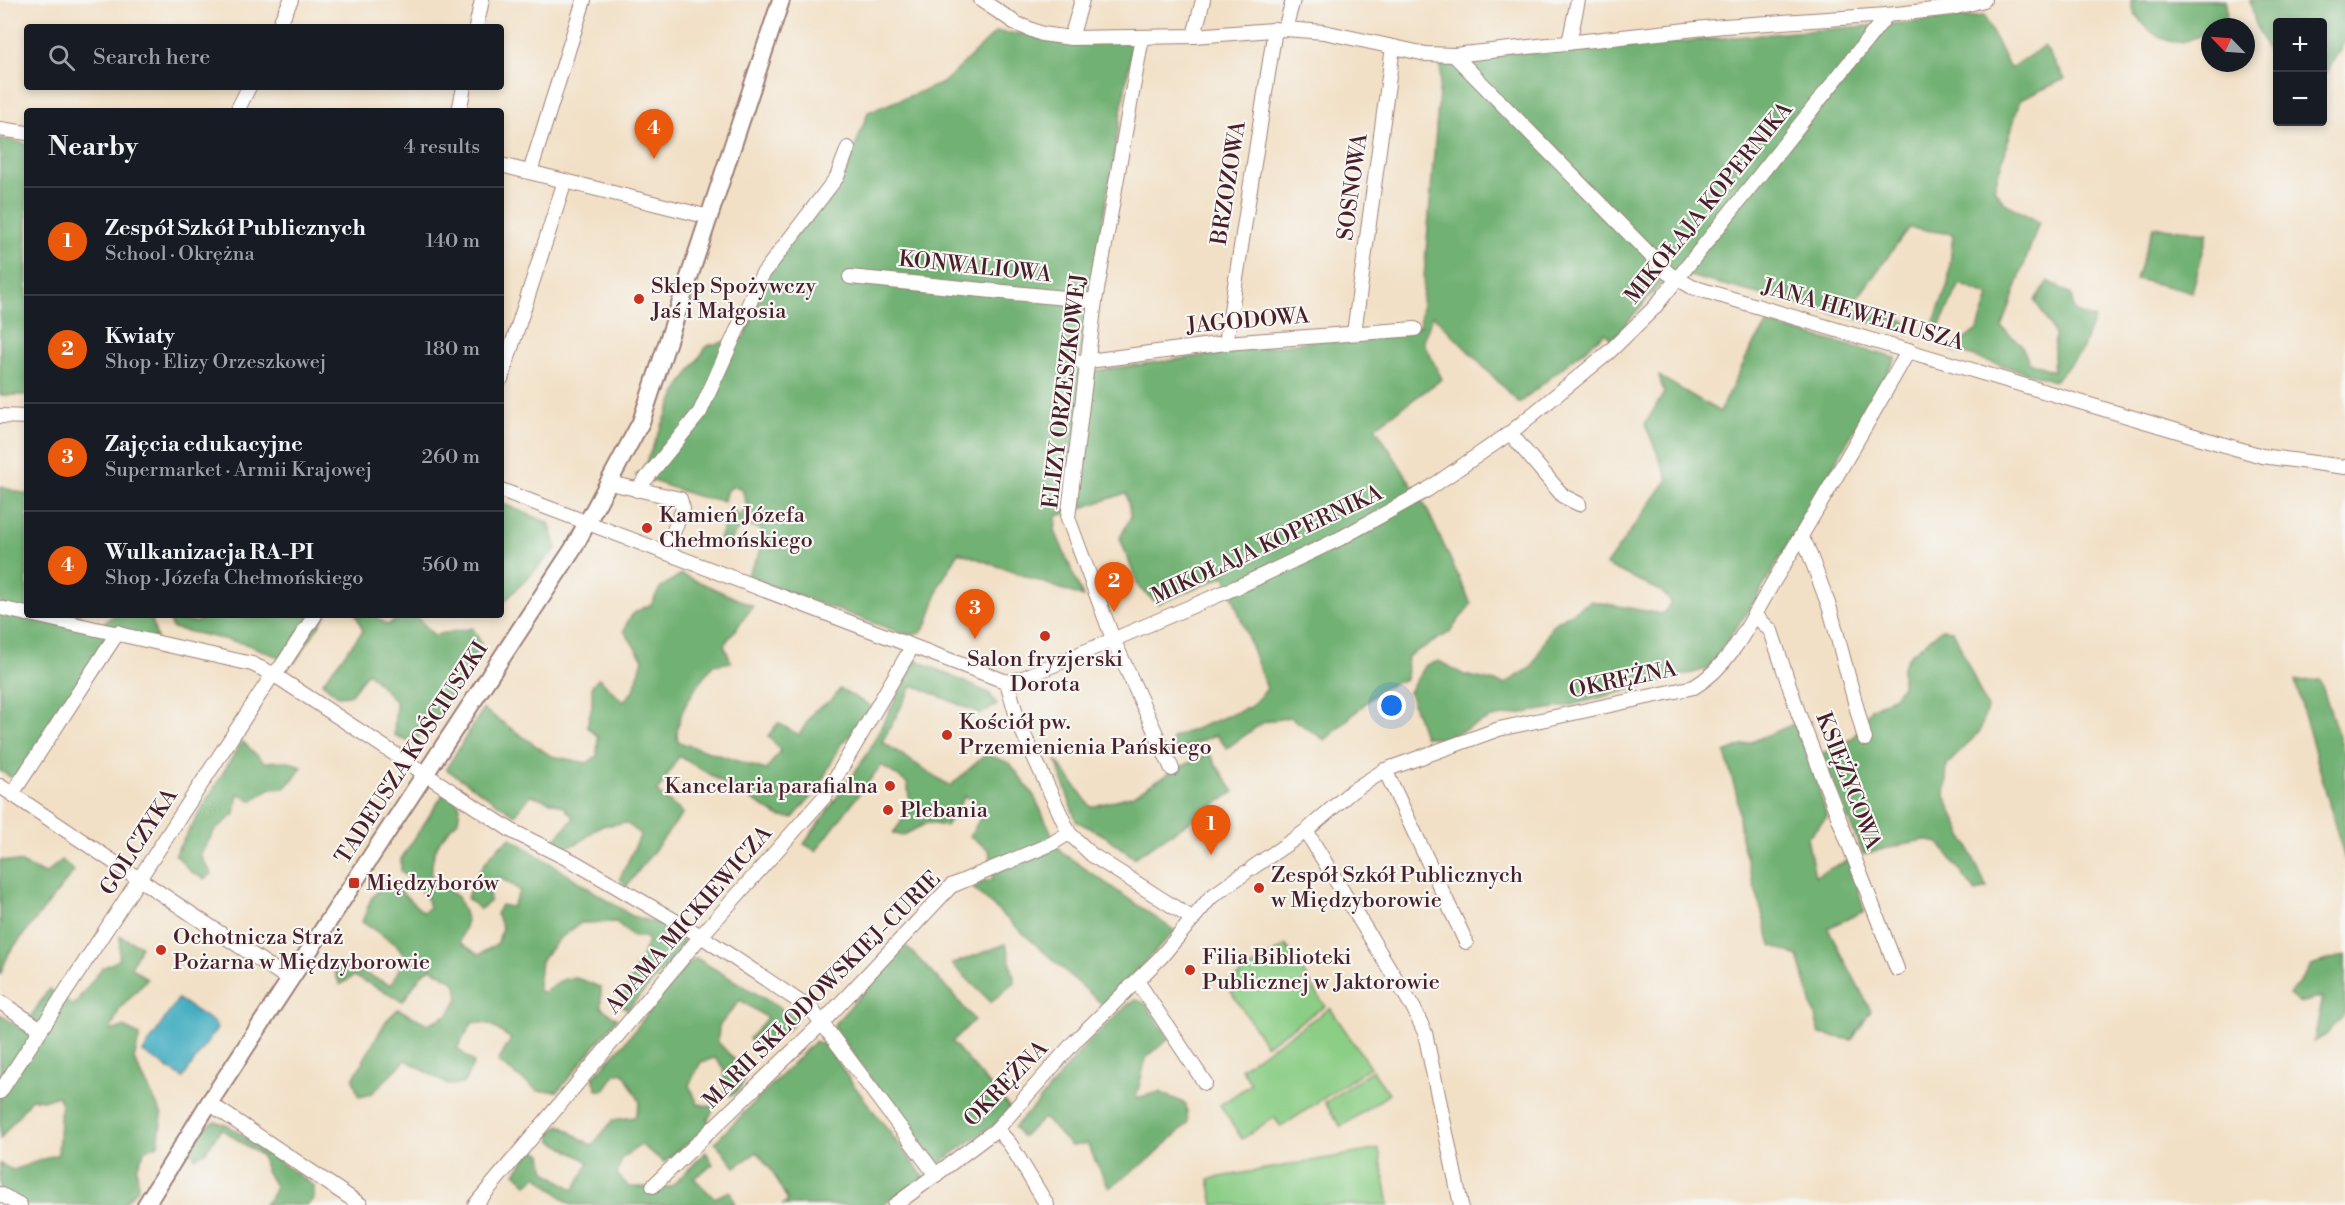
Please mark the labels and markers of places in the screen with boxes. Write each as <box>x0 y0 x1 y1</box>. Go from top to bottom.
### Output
pin: 4 <box>634 110 674 159</box>
place label: Sklep Spożywczy Jaś i Małgosia <box>650 273 816 325</box>
marker: Sklep Spożywczy Jaś i Małgosia <box>632 292 646 306</box>
place label: Kamień Józefa Chełmońskiego <box>659 502 813 554</box>
marker: Kamień Józefa Chełmońskiego <box>640 521 654 535</box>
pin: 2 <box>1094 562 1134 612</box>
pin: 3 <box>956 590 994 639</box>
marker: Salon fryzjerski Dorota <box>1038 629 1052 643</box>
place label: Salon fryzjerski Dorota <box>967 646 1123 698</box>
place label: Kościół pw. Przemienienia Pańskiego <box>959 709 1212 761</box>
marker: Kościół pw. Przemienienia Pańskiego <box>940 728 954 742</box>
place label: Kancelaria parafialna <box>664 773 879 800</box>
marker: Kancelaria parafialna <box>883 779 897 793</box>
place label: Plebania <box>900 797 989 824</box>
marker: Plebania <box>881 803 895 817</box>
pin: 1 <box>1192 806 1230 855</box>
place label: Zespół Szkół Publicznych w Międzyborowie <box>1270 862 1523 914</box>
place label: Międzyborów <box>366 870 500 897</box>
marker: Międzyborów <box>347 876 361 890</box>
marker: Zespół Szkół Publicznych w Międzyborowie <box>1252 881 1266 895</box>
place label: Ochotnicza Straż Pożarna w Międzyborowie <box>173 924 430 976</box>
marker: Ochotnicza Straż Pożarna w Międzyborowie <box>154 943 168 957</box>
place label: Filia Biblioteki Publicznej w Jaktorowie <box>1202 944 1440 996</box>
marker: Filia Biblioteki Publicznej w Jaktorowie <box>1183 963 1197 977</box>

